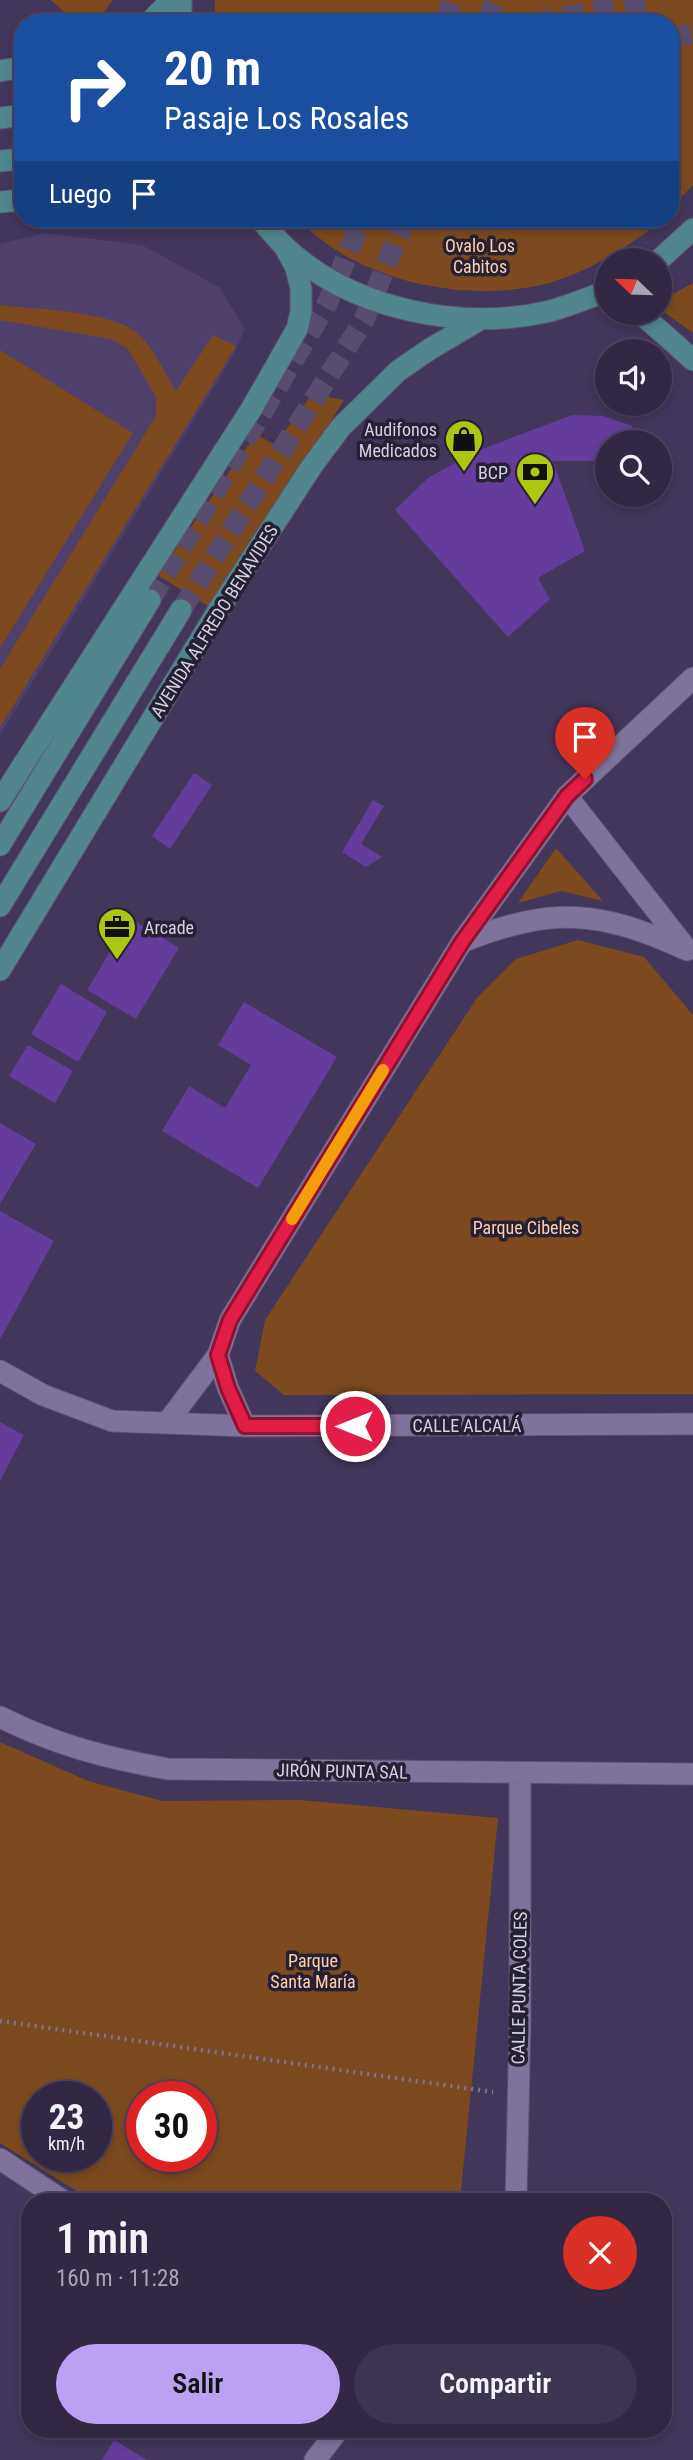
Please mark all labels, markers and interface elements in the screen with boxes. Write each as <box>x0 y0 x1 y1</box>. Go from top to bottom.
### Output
text: 20 m <box>164 40 261 97</box>
icon: right <box>49 42 140 133</box>
text: Pasaje Los Rosales <box>164 99 409 137</box>
icon: arrive <box>125 175 163 213</box>
text: Luego <box>49 179 111 209</box>
park label: Ovalo Los Cabitos <box>445 235 515 277</box>
north arrow <box>595 248 672 326</box>
map controls <box>595 248 672 507</box>
button: sound <box>595 339 672 416</box>
shop icon: Audifonos Medicados <box>443 418 485 473</box>
place label: Audifonos Medicados <box>359 419 437 461</box>
button: search <box>595 430 672 507</box>
bank icon: BCP <box>514 451 556 506</box>
place label: BCP <box>478 462 508 483</box>
street label: AVENIDA ALFREDO BENAVIDES <box>146 521 282 721</box>
pin <box>555 707 615 779</box>
icon: arrive <box>566 718 604 756</box>
office icon: Arcade <box>96 906 138 961</box>
place label: Arcade <box>144 917 194 938</box>
park label: Parque Cibeles <box>473 1217 579 1238</box>
position arrow <box>318 1389 392 1463</box>
street label: CALLE ALCALÁ <box>413 1415 522 1436</box>
street label: JIRÓN PUNTA SAL <box>276 1759 408 1783</box>
street label: CALLE PUNTA COLES <box>507 1911 531 2065</box>
park label: Parque Santa María <box>270 1950 356 1992</box>
speed limit sign: 30 <box>126 2081 217 2172</box>
text: 23 <box>49 2097 84 2138</box>
text: km/h <box>48 2133 85 2154</box>
text: 1 min <box>56 2214 149 2263</box>
button: close <box>563 2216 637 2290</box>
text: 160 m · 11:28 <box>56 2265 180 2292</box>
button: Salir <box>56 2344 340 2424</box>
button: Compartir <box>354 2344 637 2424</box>

